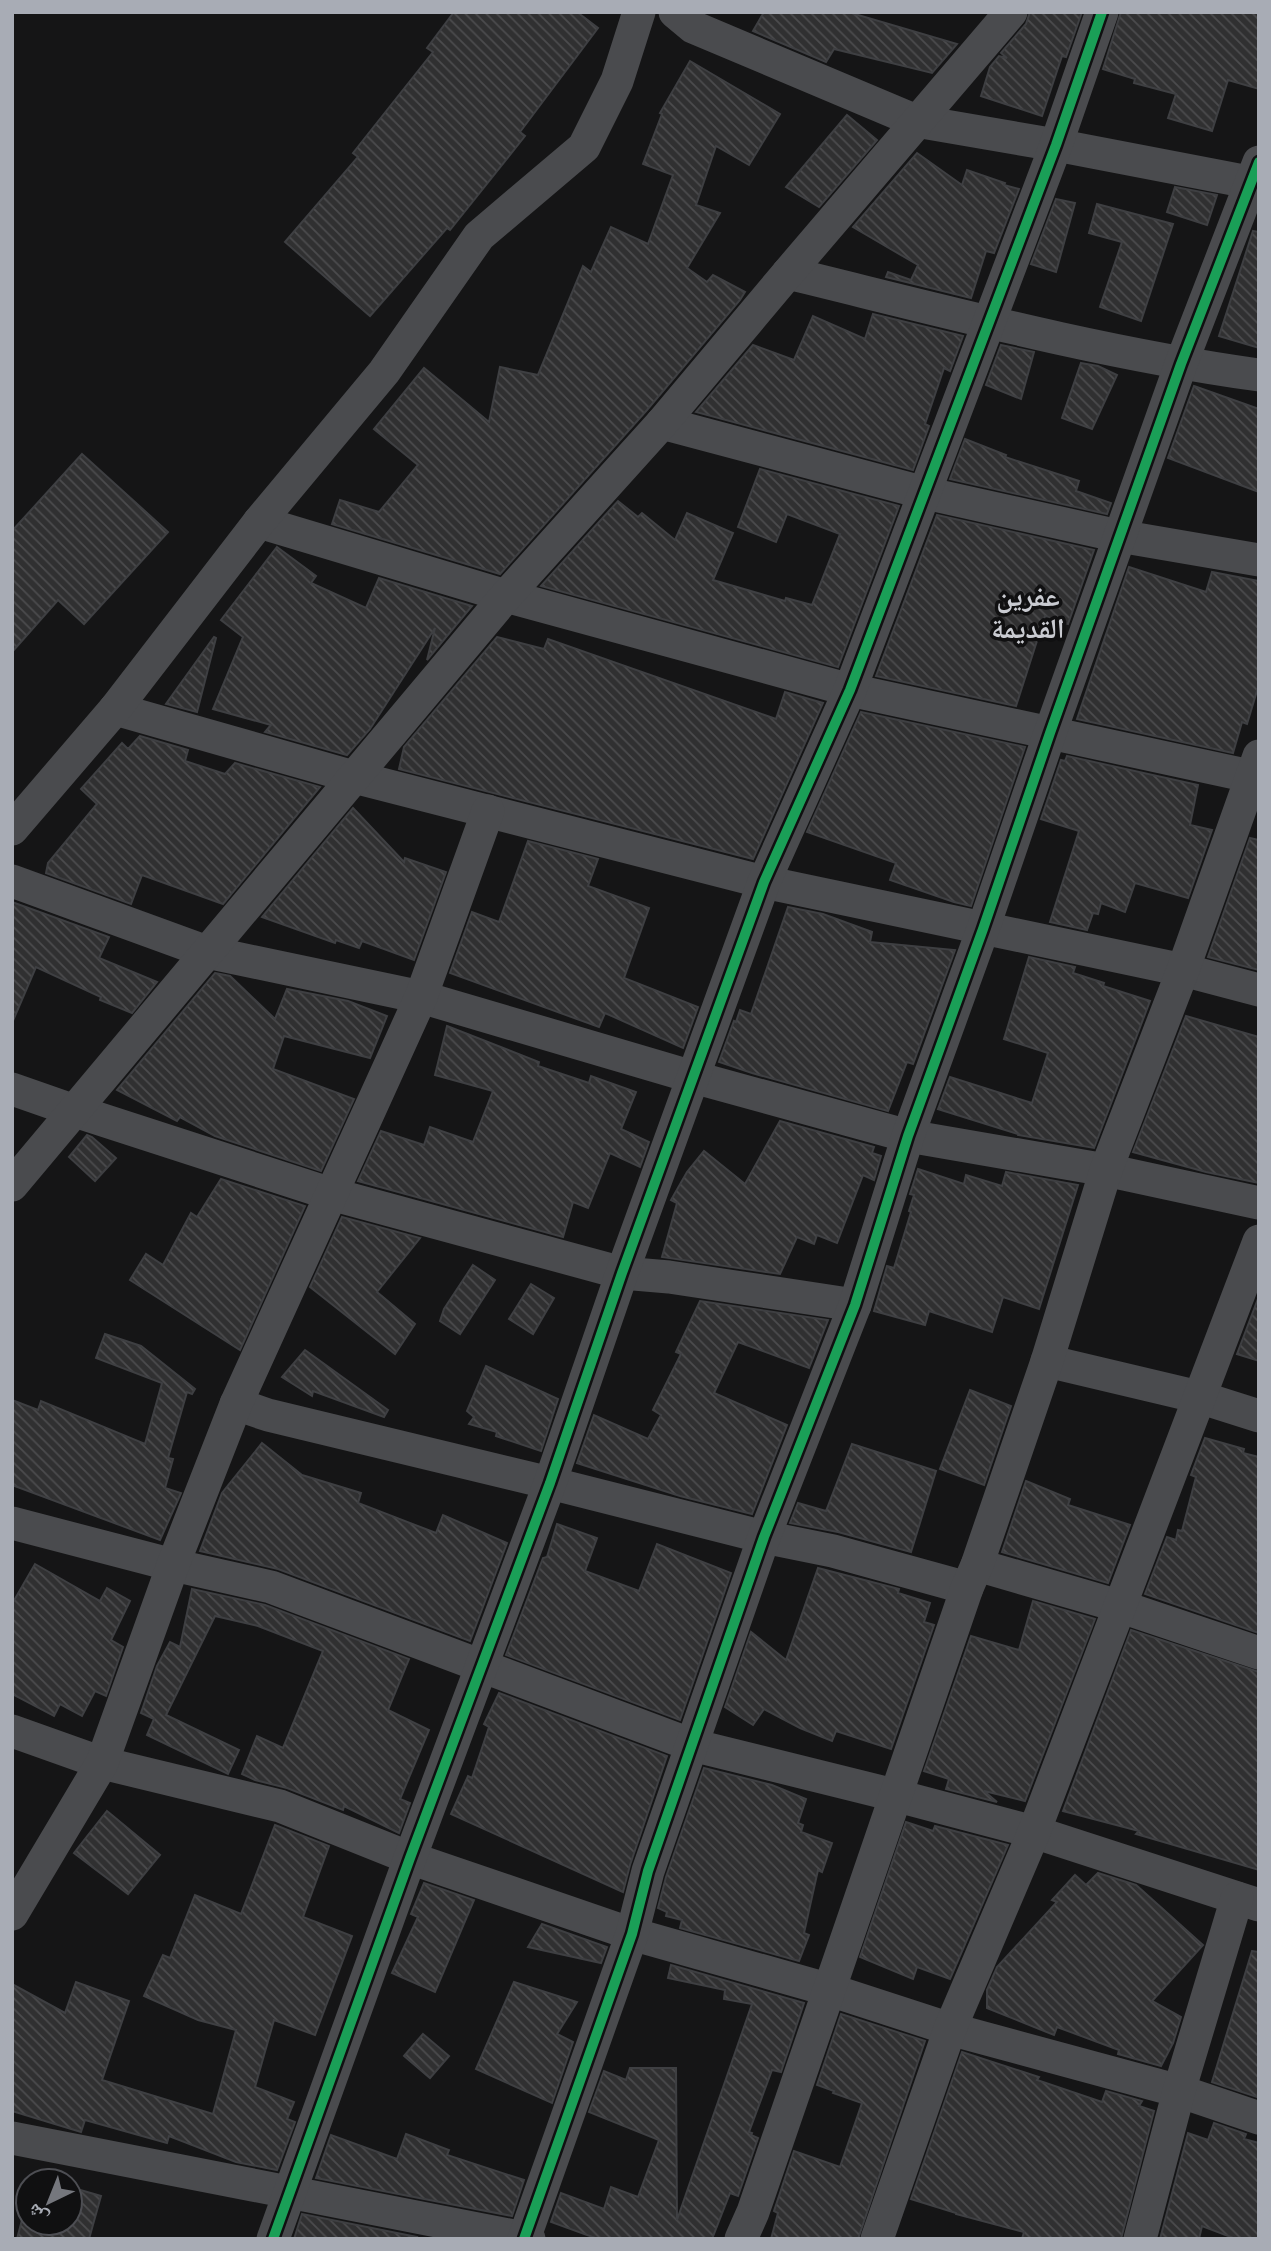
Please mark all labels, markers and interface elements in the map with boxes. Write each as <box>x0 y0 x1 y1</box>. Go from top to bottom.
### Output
district label: عفرين القديمة <box>991 580 1065 644</box>
north arrow <box>14 2167 84 2237</box>
text: ش <box>23 2199 53 2229</box>

